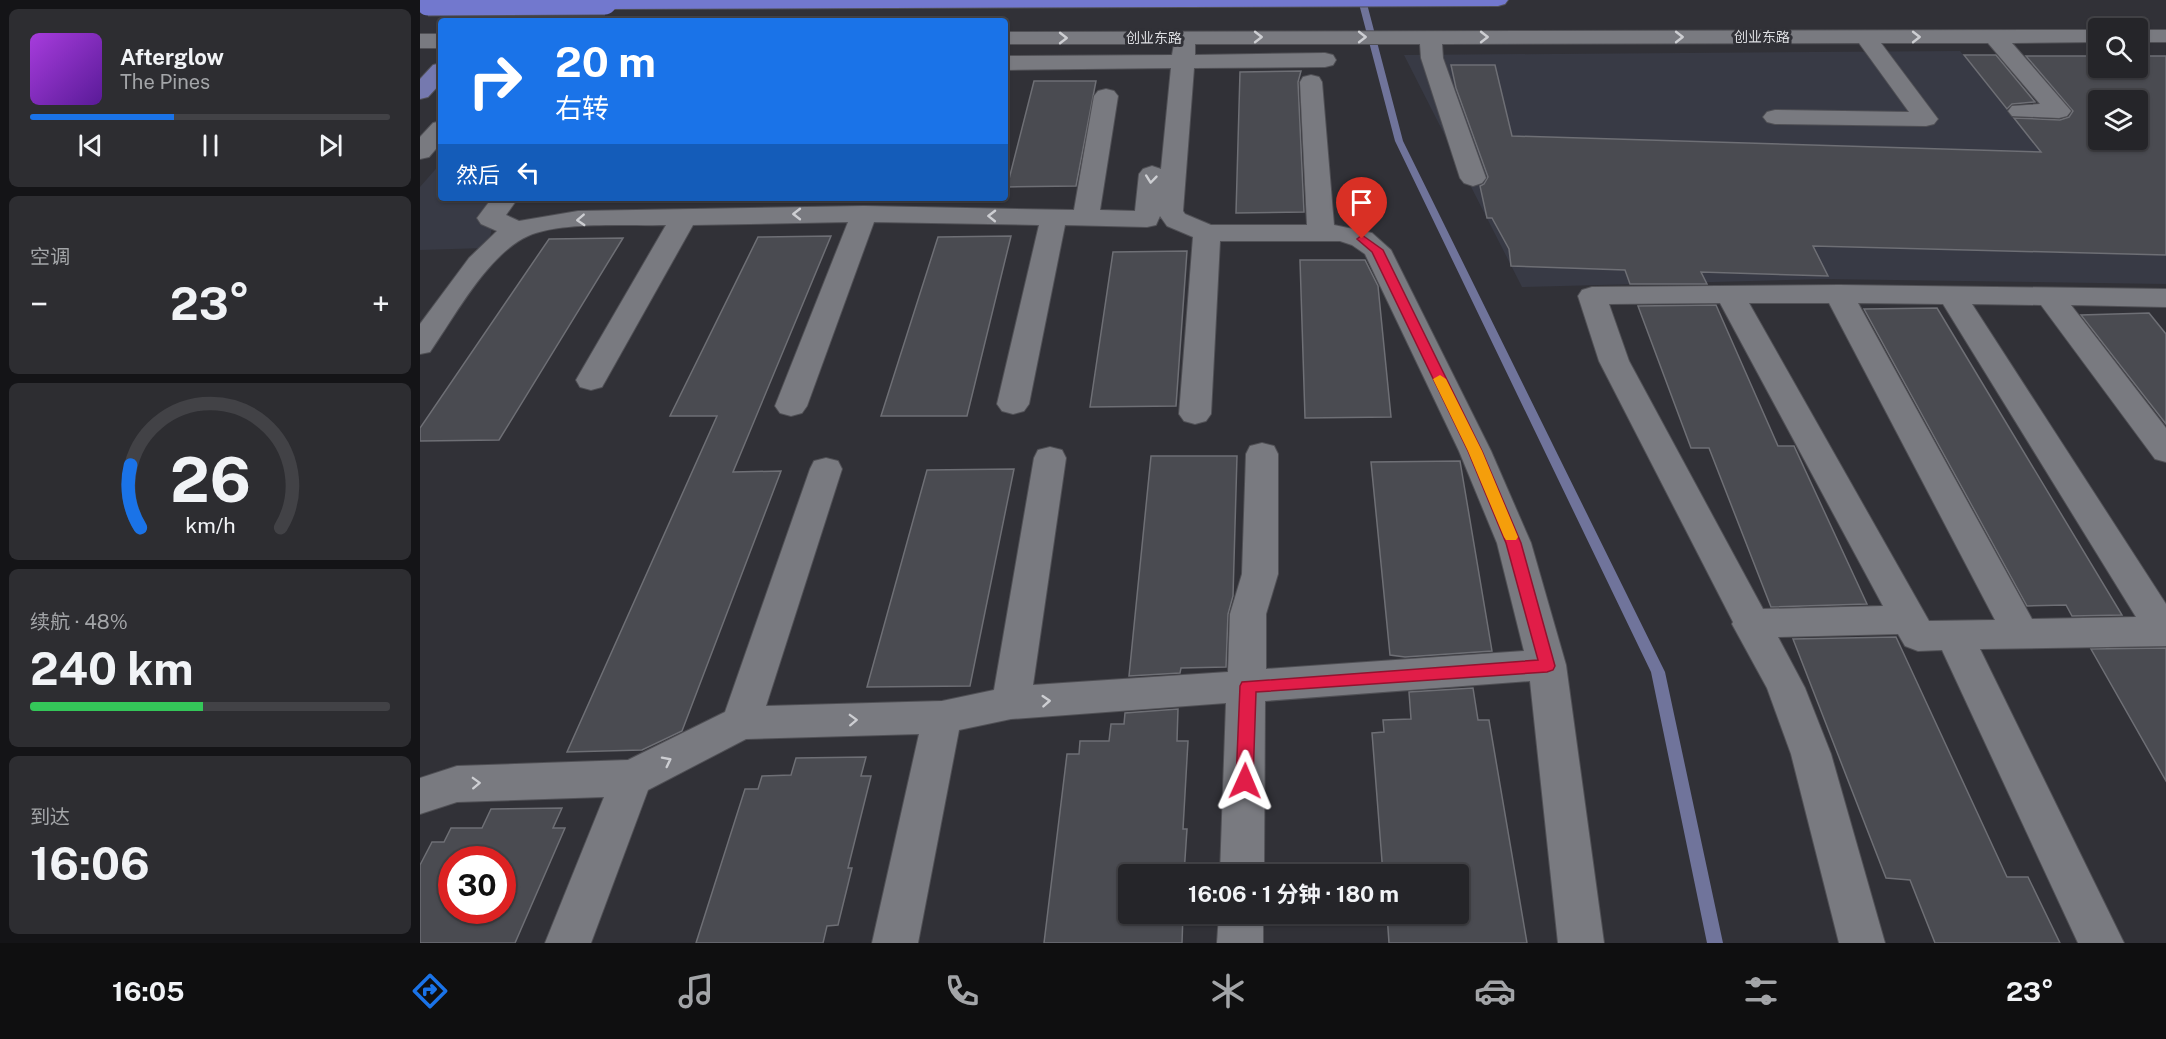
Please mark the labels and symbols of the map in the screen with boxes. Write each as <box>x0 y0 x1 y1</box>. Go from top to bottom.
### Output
street label: 创业东路 <box>1734 29 1790 45</box>
street label: 创业东路 <box>1126 30 1182 46</box>
one-way arrow <box>1254 31 1263 43</box>
one-way arrow <box>1357 31 1366 43</box>
one-way arrow <box>1480 31 1489 43</box>
one-way arrow <box>1675 31 1684 43</box>
one-way arrow <box>1912 31 1921 43</box>
one-way arrow <box>1059 32 1068 44</box>
one-way arrow <box>1145 175 1158 184</box>
pin <box>1336 177 1387 239</box>
one-way arrow <box>793 208 802 220</box>
one-way arrow <box>988 210 997 222</box>
one-way arrow <box>577 213 586 226</box>
one-way arrow <box>1042 695 1051 708</box>
one-way arrow <box>848 713 857 726</box>
position arrow <box>1213 749 1277 813</box>
one-way arrow <box>661 756 672 768</box>
one-way arrow <box>472 777 481 789</box>
speed limit sign: 30 <box>438 846 516 924</box>

